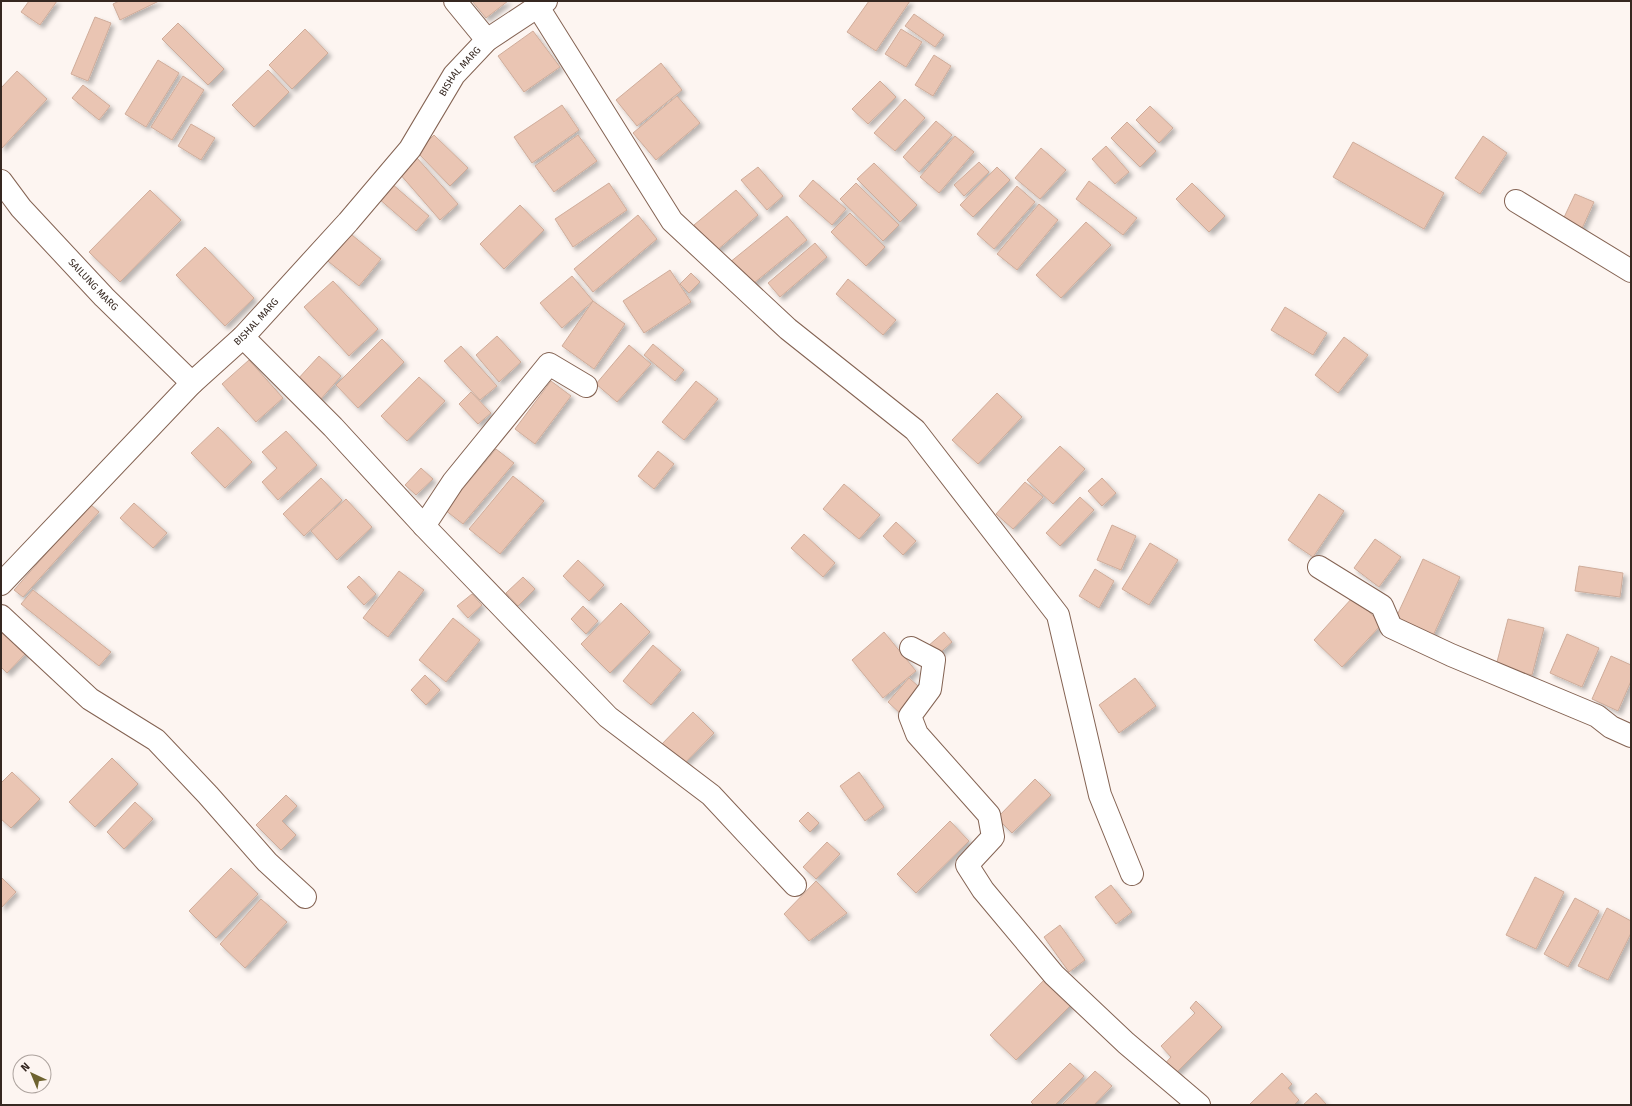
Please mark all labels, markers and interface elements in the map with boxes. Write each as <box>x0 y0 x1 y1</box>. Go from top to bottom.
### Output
street label: BISHAL MARG <box>437 44 484 99</box>
street label: SAILUNG MARG <box>66 256 121 313</box>
street label: BISHAL MARG <box>231 296 281 348</box>
north arrow <box>12 1054 52 1094</box>
text: N <box>18 1060 33 1074</box>

